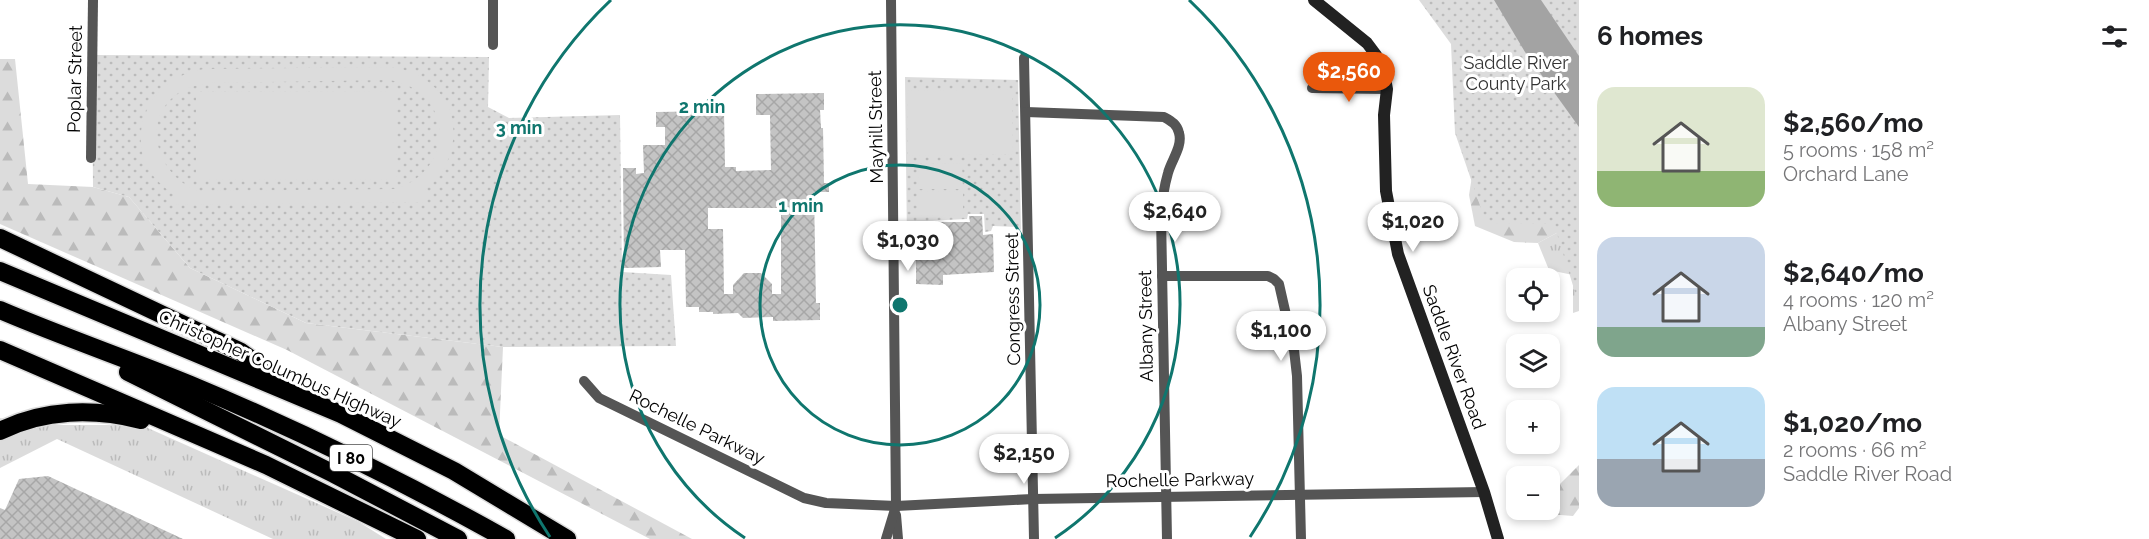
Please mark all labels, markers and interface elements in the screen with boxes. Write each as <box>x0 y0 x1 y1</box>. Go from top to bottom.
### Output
icon: filters <box>2098 20 2131 53</box>
text: 6 homes <box>1597 21 1703 51</box>
street label: Poplar Street <box>63 25 86 133</box>
pin: $2,560 <box>1300 52 1398 103</box>
park label: Saddle River County Park <box>1464 52 1569 94</box>
text: $2,560 <box>1317 59 1381 83</box>
street label: Mayhill Street <box>864 70 887 184</box>
text: 2 min <box>679 96 725 117</box>
text: $2,560/mo <box>1783 108 1923 138</box>
icon: home <box>1645 111 1717 183</box>
text: 3 min <box>496 117 542 138</box>
text: 5 rooms · 158 m² <box>1783 138 1934 162</box>
text: Orchard Lane <box>1783 162 1908 186</box>
pin: $2,640 <box>1126 192 1224 243</box>
text: 1 min <box>778 195 824 216</box>
text: $2,640 <box>1143 199 1207 223</box>
pin: $1,020 <box>1364 202 1462 253</box>
text: $1,020 <box>1381 209 1445 233</box>
pin: $1,030 <box>859 221 957 272</box>
text: $1,030 <box>877 228 939 252</box>
street label: Congress Street <box>1001 232 1024 366</box>
text: $2,640/mo <box>1783 258 1924 288</box>
icon: home <box>1645 261 1717 333</box>
map controls <box>1506 268 1560 520</box>
button: locate <box>1506 268 1560 322</box>
street label: Albany Street <box>1134 270 1157 382</box>
street label: Saddle River Road <box>1419 282 1490 432</box>
text: 4 rooms · 120 m² <box>1783 288 1934 312</box>
centre of rings <box>890 295 910 315</box>
street label: Christopher Columbus Highway <box>156 305 405 432</box>
pin: $1,100 <box>1232 311 1330 362</box>
text: Albany Street <box>1783 312 1908 336</box>
text: $1,100 <box>1250 318 1312 342</box>
button: layers <box>1506 334 1560 388</box>
street label: Rochelle Parkway <box>626 385 769 469</box>
button: + <box>1506 400 1560 454</box>
text: $1,020/mo <box>1783 408 1922 438</box>
icon: home <box>1645 411 1717 483</box>
pin: $2,150 <box>975 434 1073 485</box>
text: 2 rooms · 66 m² <box>1783 438 1926 462</box>
text: $2,150 <box>993 441 1055 465</box>
road number: I 80 <box>330 445 372 471</box>
text: Saddle River Road <box>1783 462 1952 486</box>
button: − <box>1506 466 1560 520</box>
street label: Rochelle Parkway <box>1106 468 1255 491</box>

